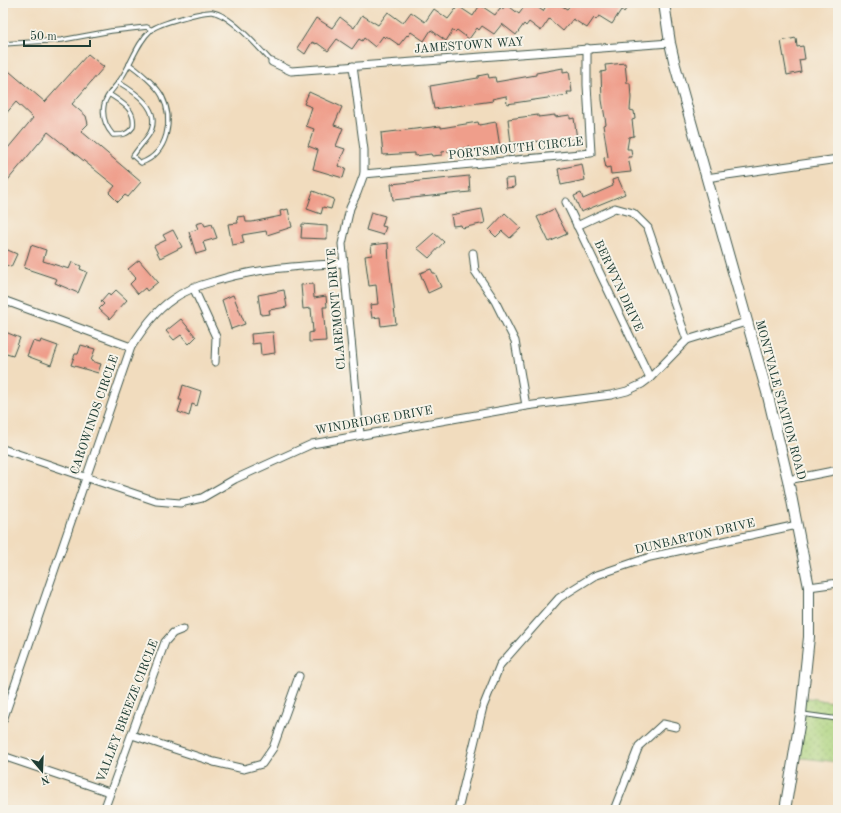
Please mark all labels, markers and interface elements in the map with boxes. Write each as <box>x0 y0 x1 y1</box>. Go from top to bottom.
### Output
scale bar <box>24 22 90 48</box>
text: 50 m <box>30 30 57 43</box>
street label: JAMESTOWN WAY <box>414 36 524 56</box>
street label: PORTSMOUTH CIRCLE <box>448 136 584 162</box>
street label: BERWYN DRIVE <box>592 238 644 334</box>
street label: CLAREMONT DRIVE <box>326 248 348 370</box>
street label: MONTVALE STATION ROAD <box>753 319 807 481</box>
street label: CAROWINDS CIRCLE <box>69 354 121 476</box>
street label: WINDRIDGE DRIVE <box>314 405 434 437</box>
street label: DUNBARTON DRIVE <box>634 517 756 557</box>
street label: VALLEY BREEZE CIRCLE <box>95 638 161 784</box>
north arrow <box>22 751 62 791</box>
text: N <box>38 772 51 786</box>

